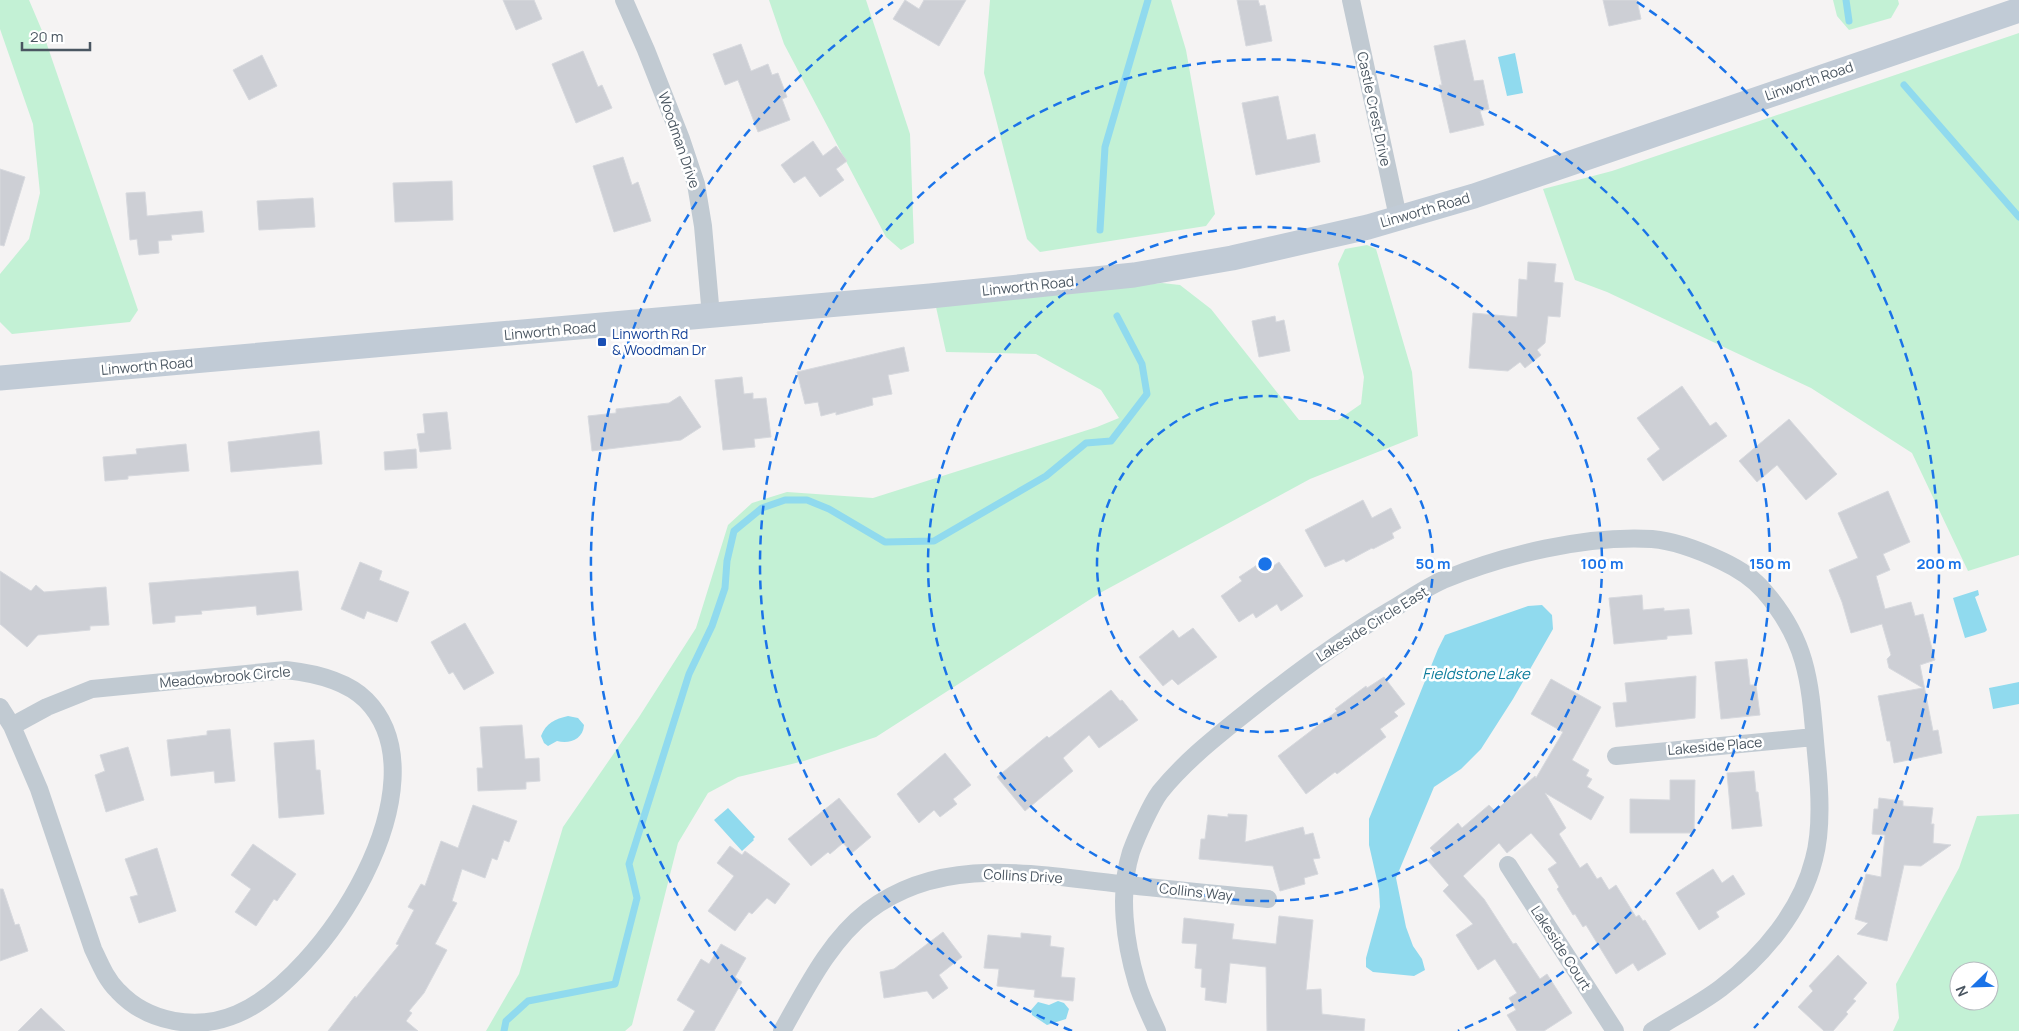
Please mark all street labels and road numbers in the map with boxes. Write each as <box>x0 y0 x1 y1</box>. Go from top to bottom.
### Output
street label: Castle Crest Drive <box>1353 50 1396 168</box>
street label: Linworth Road <box>1762 56 1856 105</box>
street label: Woodman Drive <box>654 89 705 191</box>
street label: Linworth Road <box>1378 188 1472 231</box>
street label: Linworth Road <box>981 271 1075 300</box>
street label: Linworth Road <box>503 317 597 344</box>
street label: Linworth Road <box>100 352 194 379</box>
street label: Lakeside Circle East <box>1312 581 1432 666</box>
street label: Meadowbrook Circle <box>159 661 291 692</box>
street label: Lakeside Place <box>1667 732 1763 759</box>
street label: Collins Drive <box>983 864 1063 887</box>
street label: Collins Way <box>1158 878 1234 905</box>
street label: Lakeside Court <box>1527 902 1596 994</box>

